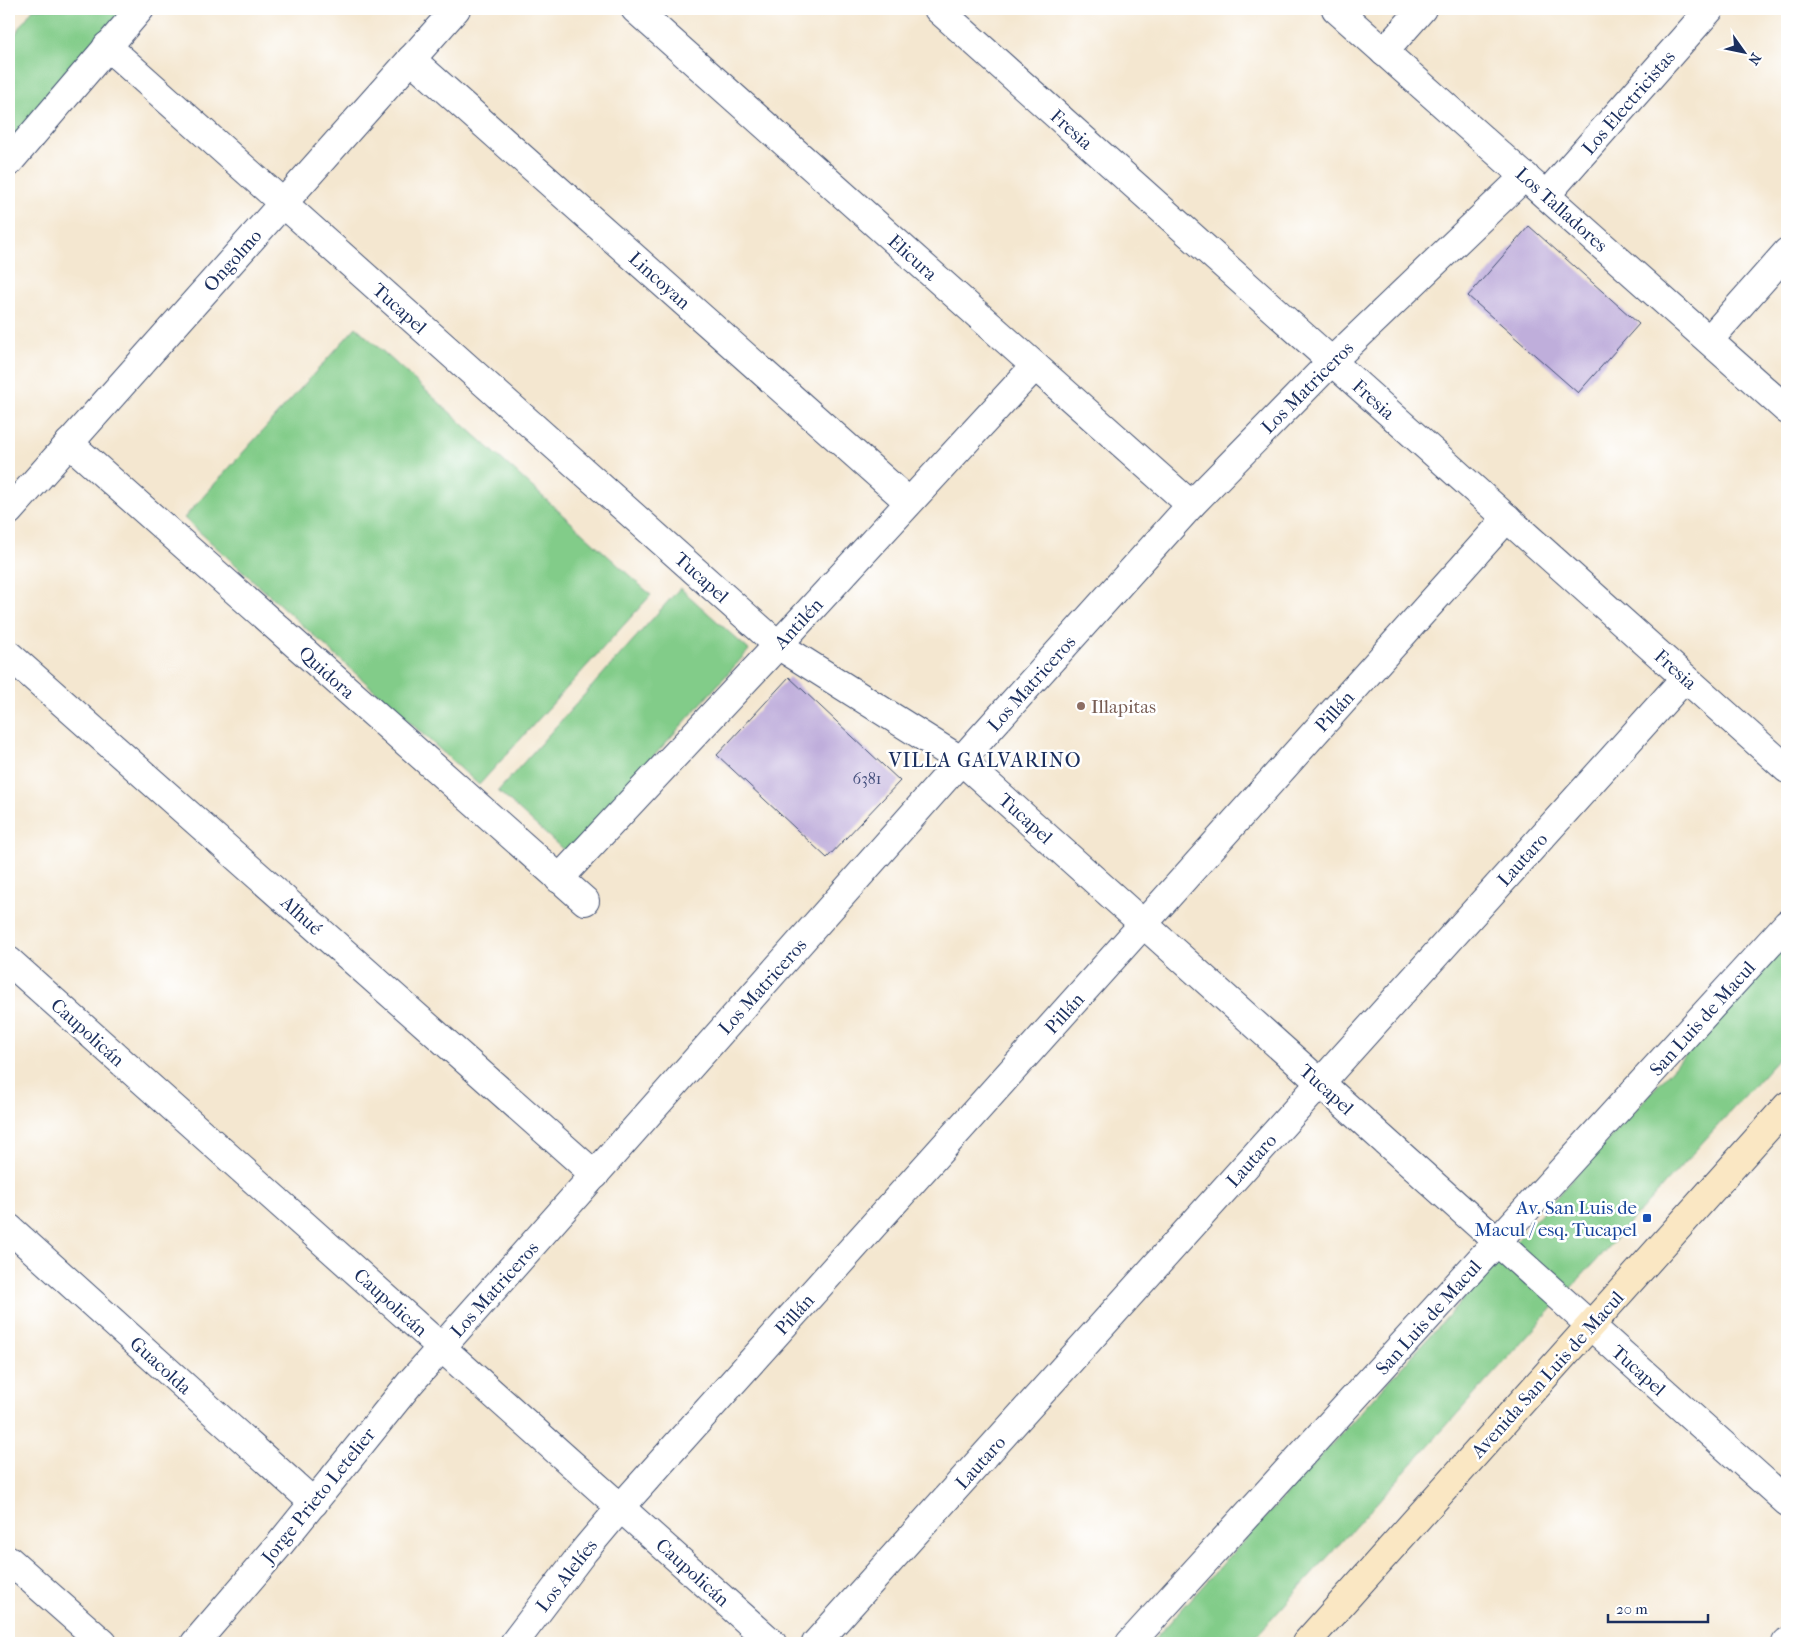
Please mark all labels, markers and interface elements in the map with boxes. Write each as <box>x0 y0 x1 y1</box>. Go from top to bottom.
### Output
north arrow <box>1718 28 1768 78</box>
street label: Los Electricistas <box>1578 46 1680 159</box>
text: N <box>1744 50 1765 68</box>
street label: Fresia <box>1046 105 1097 154</box>
street label: Los Talladores <box>1511 163 1612 257</box>
street label: Ongolmo <box>199 225 267 296</box>
street label: Elicura <box>883 230 942 286</box>
street label: Lincoyan <box>624 247 695 314</box>
street label: Tucapel <box>368 279 431 339</box>
street label: Los Matriceros <box>1257 337 1358 438</box>
street label: Fresia <box>1348 375 1399 424</box>
street label: Tucapel <box>670 548 733 608</box>
street label: Antilén <box>769 594 828 654</box>
street label: Los Matriceros <box>983 631 1080 736</box>
street label: Quidora <box>294 642 359 704</box>
street label: Fresia <box>1650 645 1701 694</box>
street label: Pillán <box>1311 687 1359 737</box>
place label: Illapitas <box>1091 696 1156 718</box>
marker: Illapitas <box>1075 700 1087 712</box>
district label: VILLA GALVARINO <box>887 749 1082 772</box>
house number: 6381 <box>853 769 881 788</box>
street label: Tucapel <box>994 789 1057 849</box>
street label: Lautaro <box>1493 828 1553 891</box>
street label: Alhué <box>275 891 327 940</box>
street label: Los Matriceros <box>714 934 811 1039</box>
street label: San Luis de Macul <box>1645 957 1760 1081</box>
street label: Pillán <box>1041 989 1089 1039</box>
street label: Caupolicán <box>46 994 129 1071</box>
street label: Tucapel <box>1295 1060 1358 1120</box>
street label: Lautaro <box>1222 1129 1282 1192</box>
place label: Av. San Luis de Macul / esq. Tucapel <box>1475 1197 1637 1241</box>
marker: Av. San Luis de Macul / esq. Tucapel <box>1641 1212 1653 1224</box>
street label: Los Matriceros <box>446 1237 543 1342</box>
street label: San Luis de Macul <box>1371 1256 1486 1380</box>
street label: Caupolicán <box>349 1264 432 1341</box>
street label: Avenida San Luis de Macul <box>1466 1287 1629 1463</box>
street label: Pillán <box>771 1290 819 1340</box>
street label: Guacolda <box>125 1332 196 1399</box>
street label: Tucapel <box>1607 1341 1670 1401</box>
street label: Jorge Prieto Letelier <box>256 1423 381 1569</box>
street label: Lautaro <box>951 1431 1011 1494</box>
street label: Caupolicán <box>651 1534 734 1611</box>
street label: Los Alelíes <box>532 1535 602 1616</box>
scale bar <box>1608 1592 1708 1624</box>
text: 20 m <box>1616 1600 1648 1618</box>

